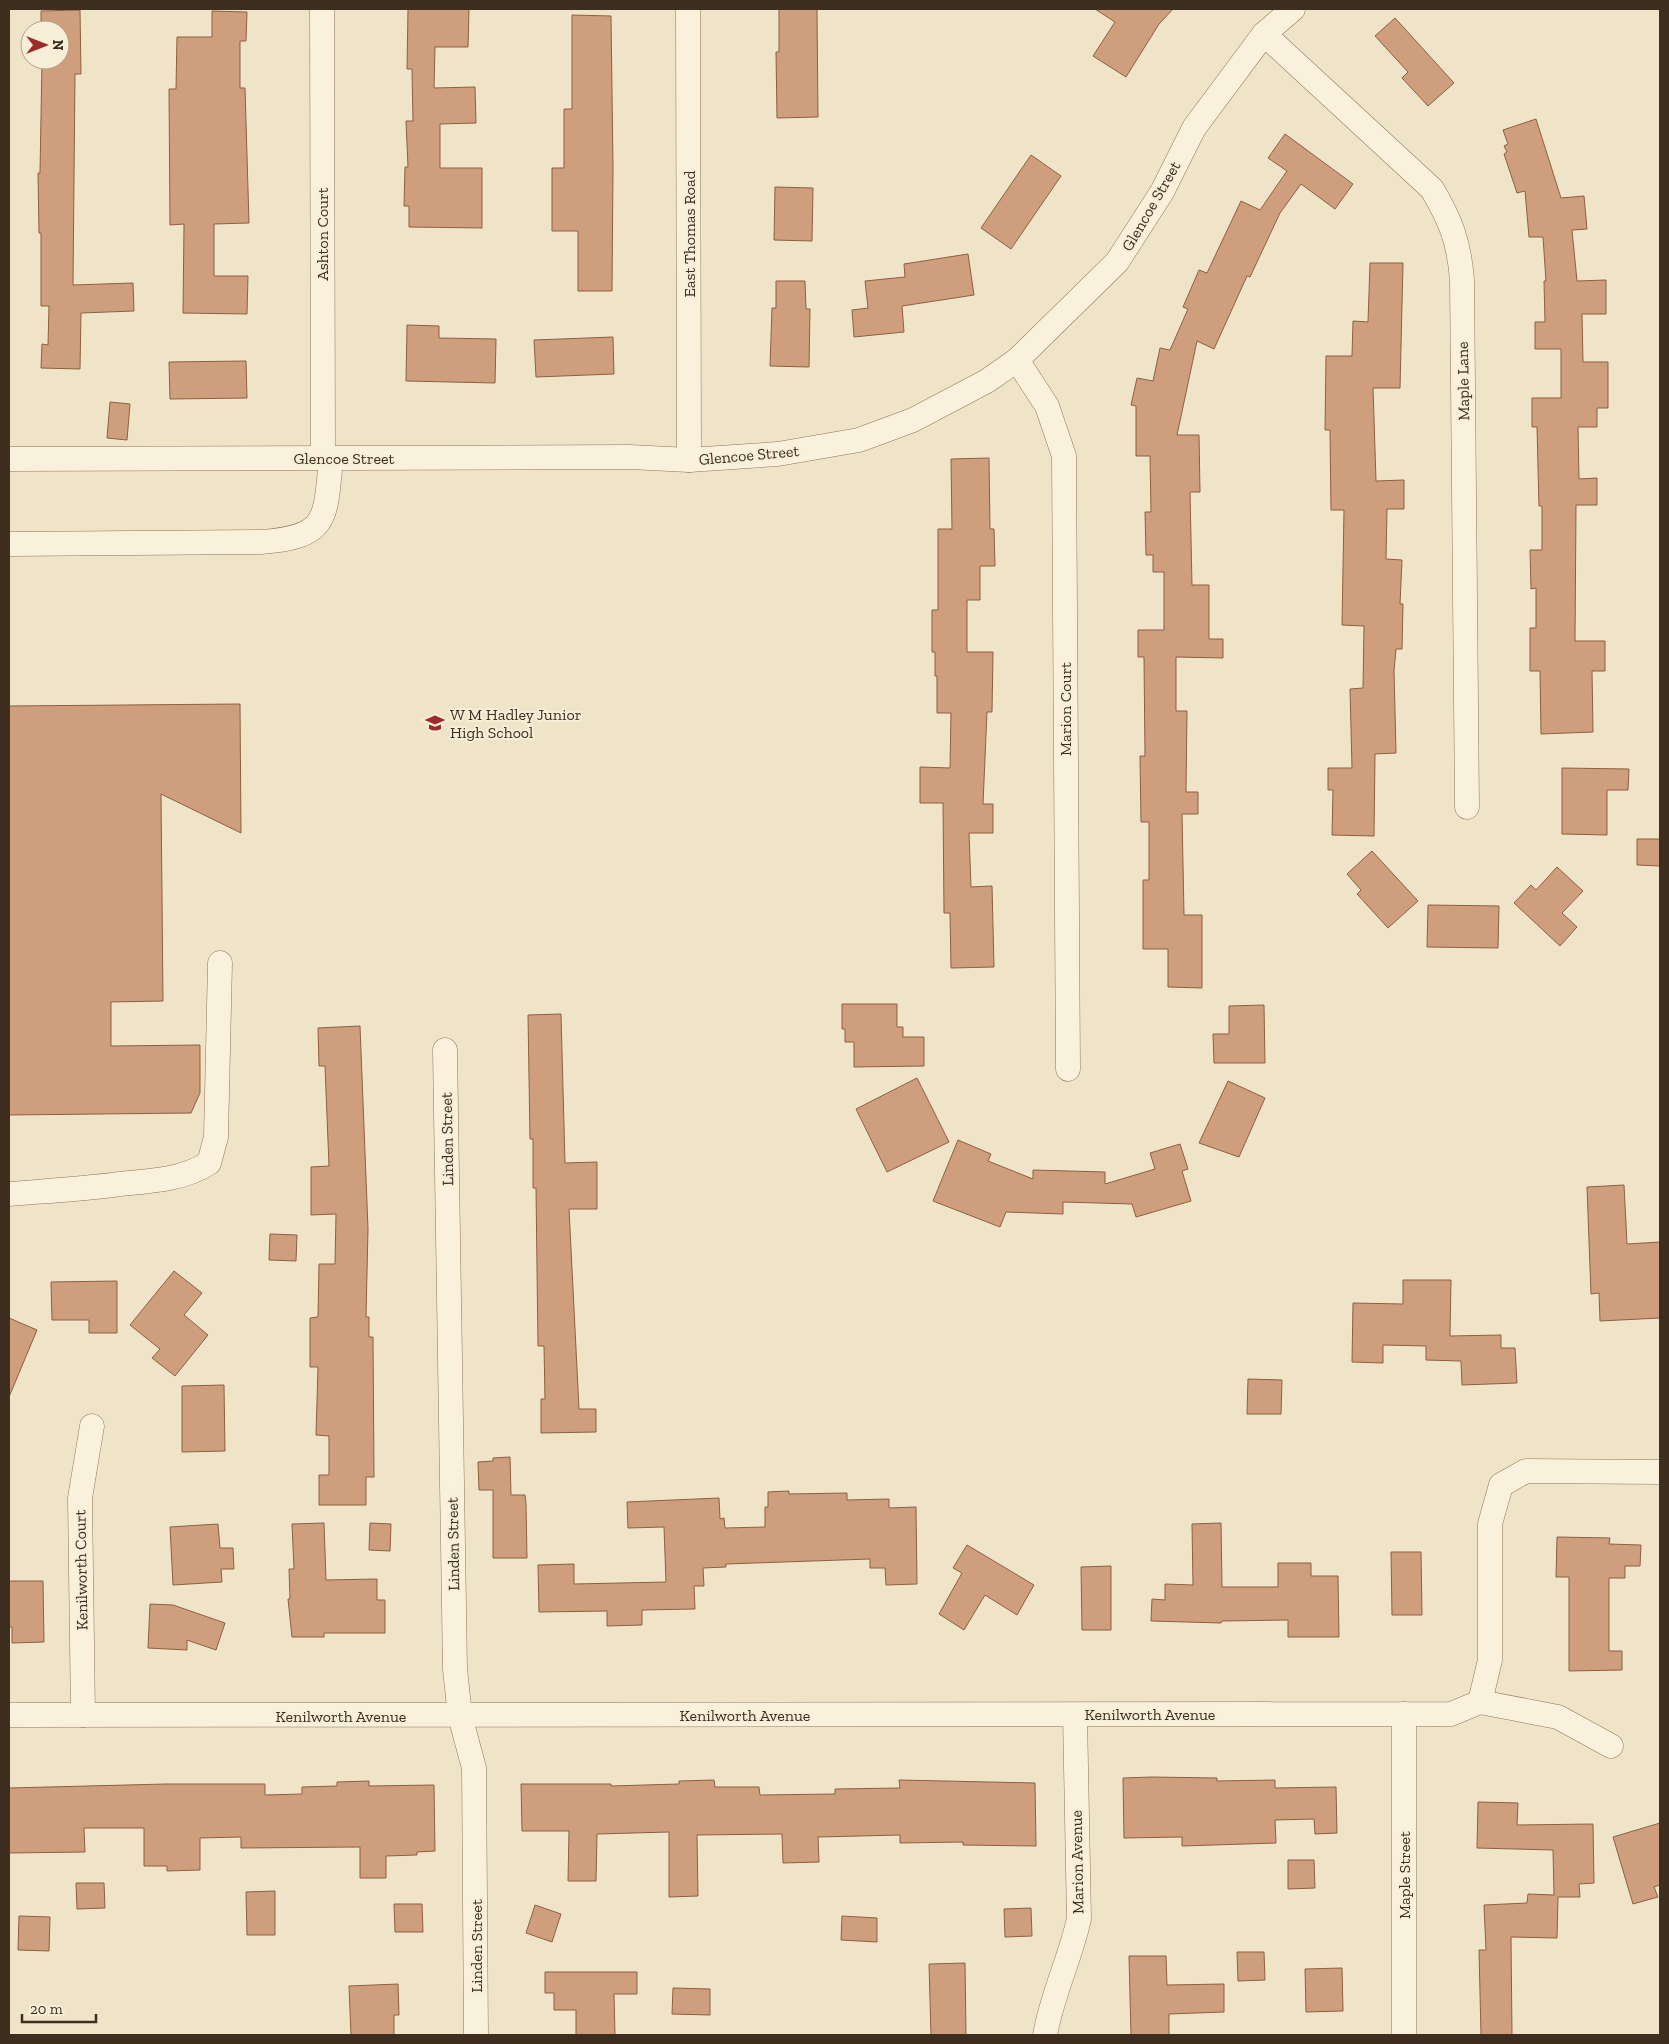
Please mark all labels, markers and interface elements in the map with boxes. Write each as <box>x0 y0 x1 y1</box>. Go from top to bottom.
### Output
north arrow <box>20 20 70 70</box>
text: N <box>49 40 66 51</box>
street label: Glencoe Street <box>1118 158 1184 254</box>
street label: East Thomas Road <box>680 170 699 298</box>
street label: Ashton Court <box>313 187 332 281</box>
street label: Maple Lane <box>1453 341 1473 421</box>
street label: Glencoe Street <box>698 441 800 469</box>
street label: Glencoe Street <box>294 449 395 468</box>
street label: Marion Court <box>1056 662 1075 756</box>
place label: W M Hadley Junior High School <box>450 705 582 742</box>
school or university icon: W M Hadley Junior High School <box>424 712 446 734</box>
street label: Linden Street <box>437 1092 457 1186</box>
street label: Linden Street <box>443 1497 463 1591</box>
street label: Kenilworth Court <box>70 1509 92 1631</box>
street label: Kenilworth Avenue <box>1085 1705 1215 1724</box>
street label: Kenilworth Avenue <box>680 1706 810 1725</box>
street label: Kenilworth Avenue <box>276 1707 406 1726</box>
street label: Marion Avenue <box>1067 1810 1087 1914</box>
street label: Maple Street <box>1395 1831 1414 1919</box>
street label: Linden Street <box>467 1899 486 1993</box>
scale bar <box>22 1992 96 2024</box>
text: 20 m <box>30 2000 63 2018</box>

